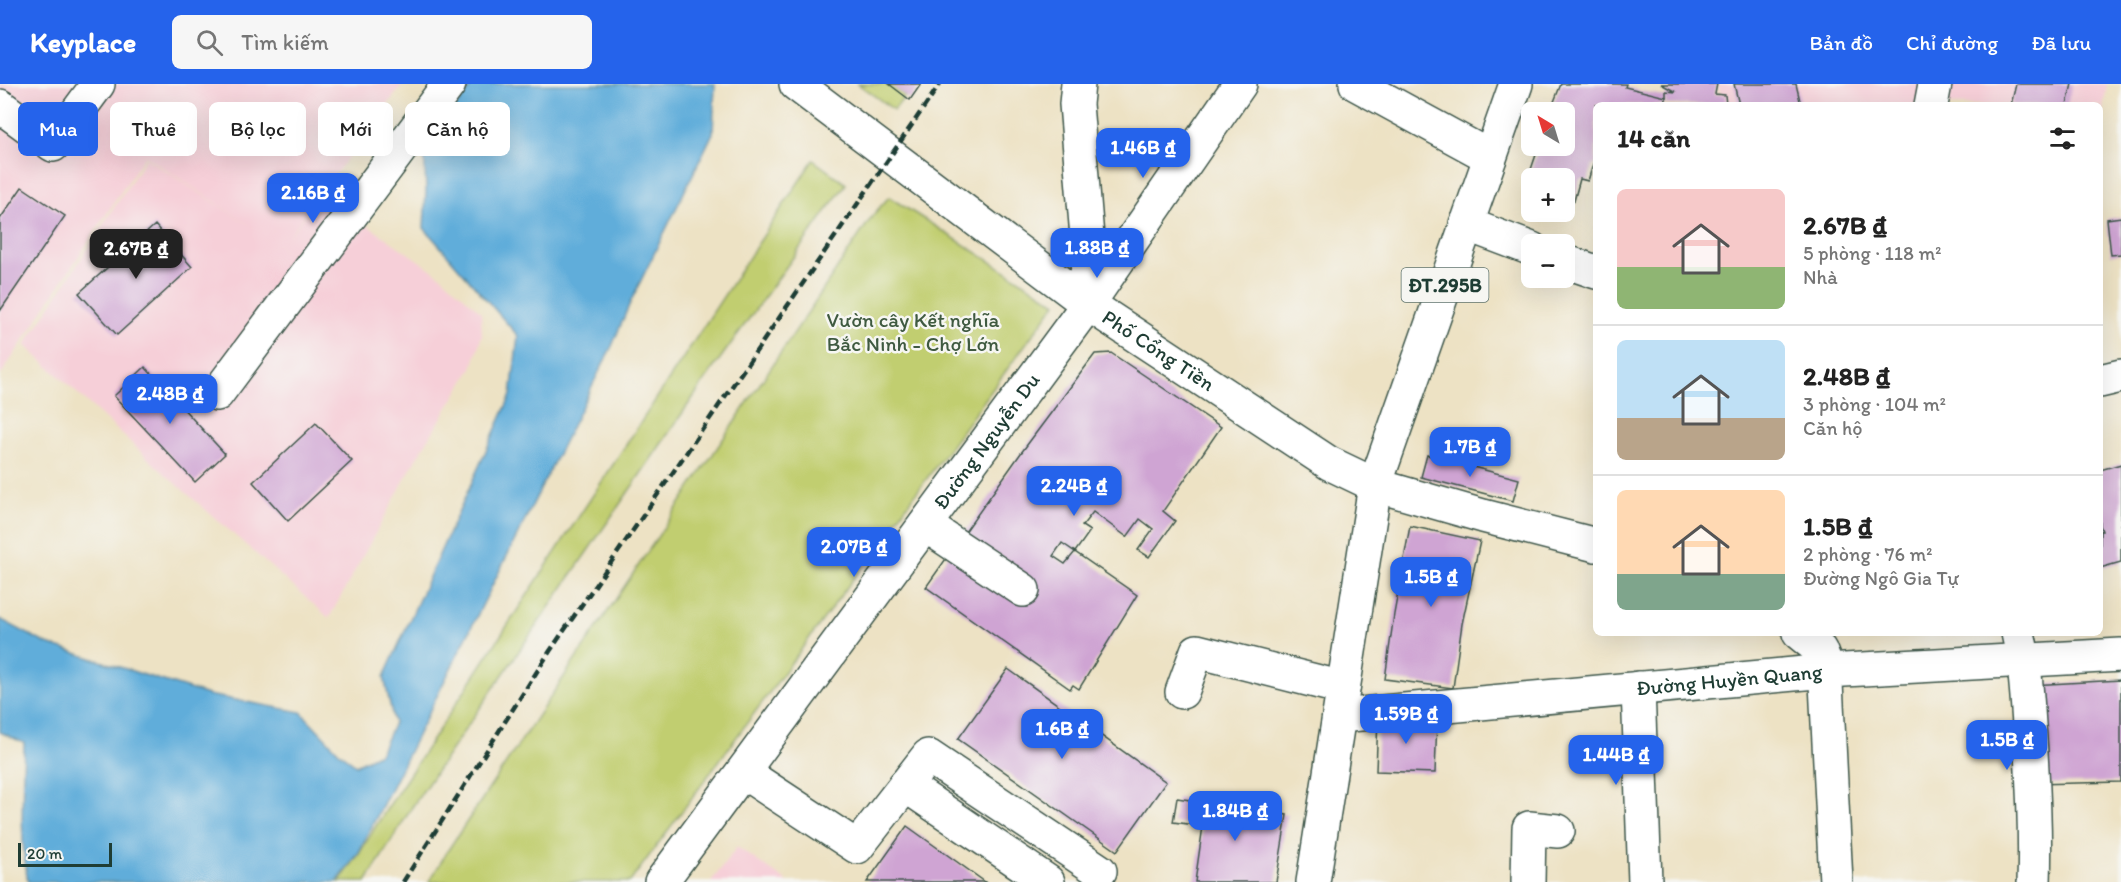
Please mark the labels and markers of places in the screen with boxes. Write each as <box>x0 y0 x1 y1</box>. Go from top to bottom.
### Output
pin: 1.46B ₫ <box>1088 128 1198 179</box>
pin: 2.16B ₫ <box>258 173 368 224</box>
pin: 1.88B ₫ <box>1042 228 1152 279</box>
pin: 2.67B ₫ <box>81 229 191 280</box>
pin: 2.48B ₫ <box>115 374 225 425</box>
pin: 1.7B ₫ <box>1421 427 1519 478</box>
pin: 2.24B ₫ <box>1019 466 1129 517</box>
pin: 2.07B ₫ <box>799 527 909 578</box>
pin: 1.5B ₫ <box>1382 557 1480 608</box>
pin: 1.59B ₫ <box>1351 694 1461 745</box>
pin: 1.6B ₫ <box>1013 709 1111 760</box>
pin: 1.5B ₫ <box>1958 720 2056 771</box>
pin: 1.44B ₫ <box>1561 735 1671 786</box>
pin: 1.84B ₫ <box>1180 791 1290 842</box>

